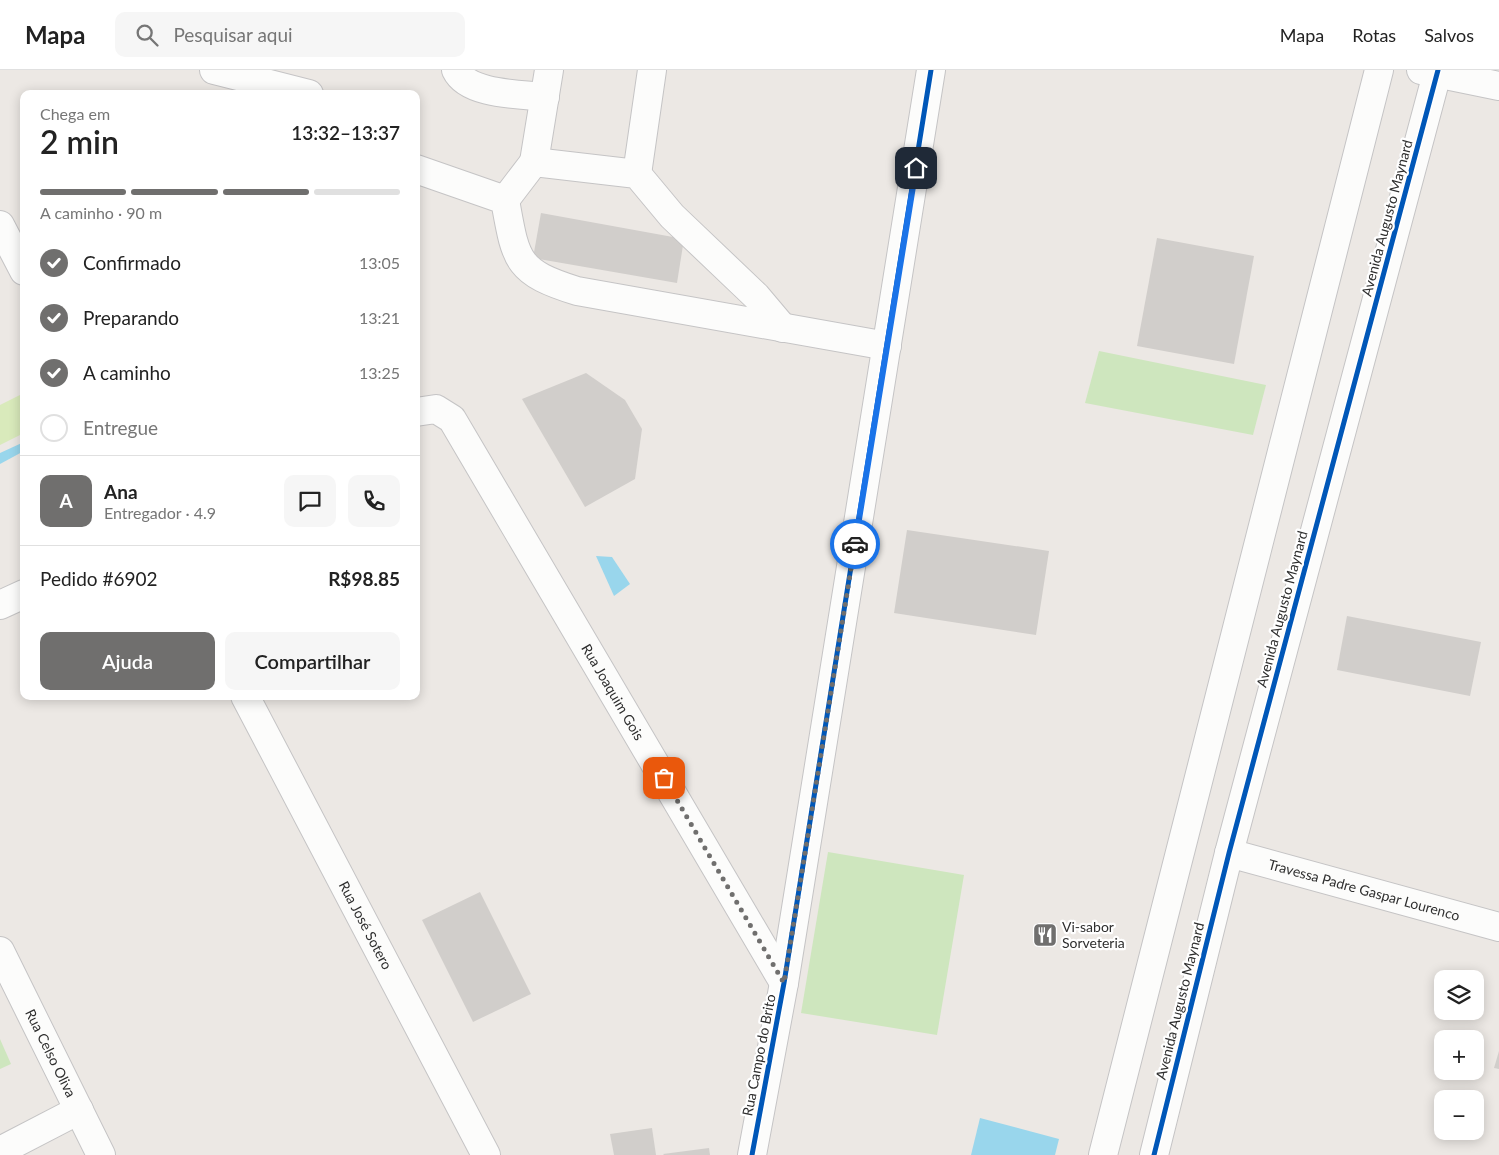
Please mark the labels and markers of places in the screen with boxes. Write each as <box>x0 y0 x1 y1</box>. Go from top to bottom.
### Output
pin <box>895 147 937 189</box>
pin <box>643 757 685 799</box>
place label: Vi-sabor Sorveteria <box>1062 918 1125 951</box>
restaurant icon: Vi-sabor Sorveteria <box>1032 922 1058 948</box>

